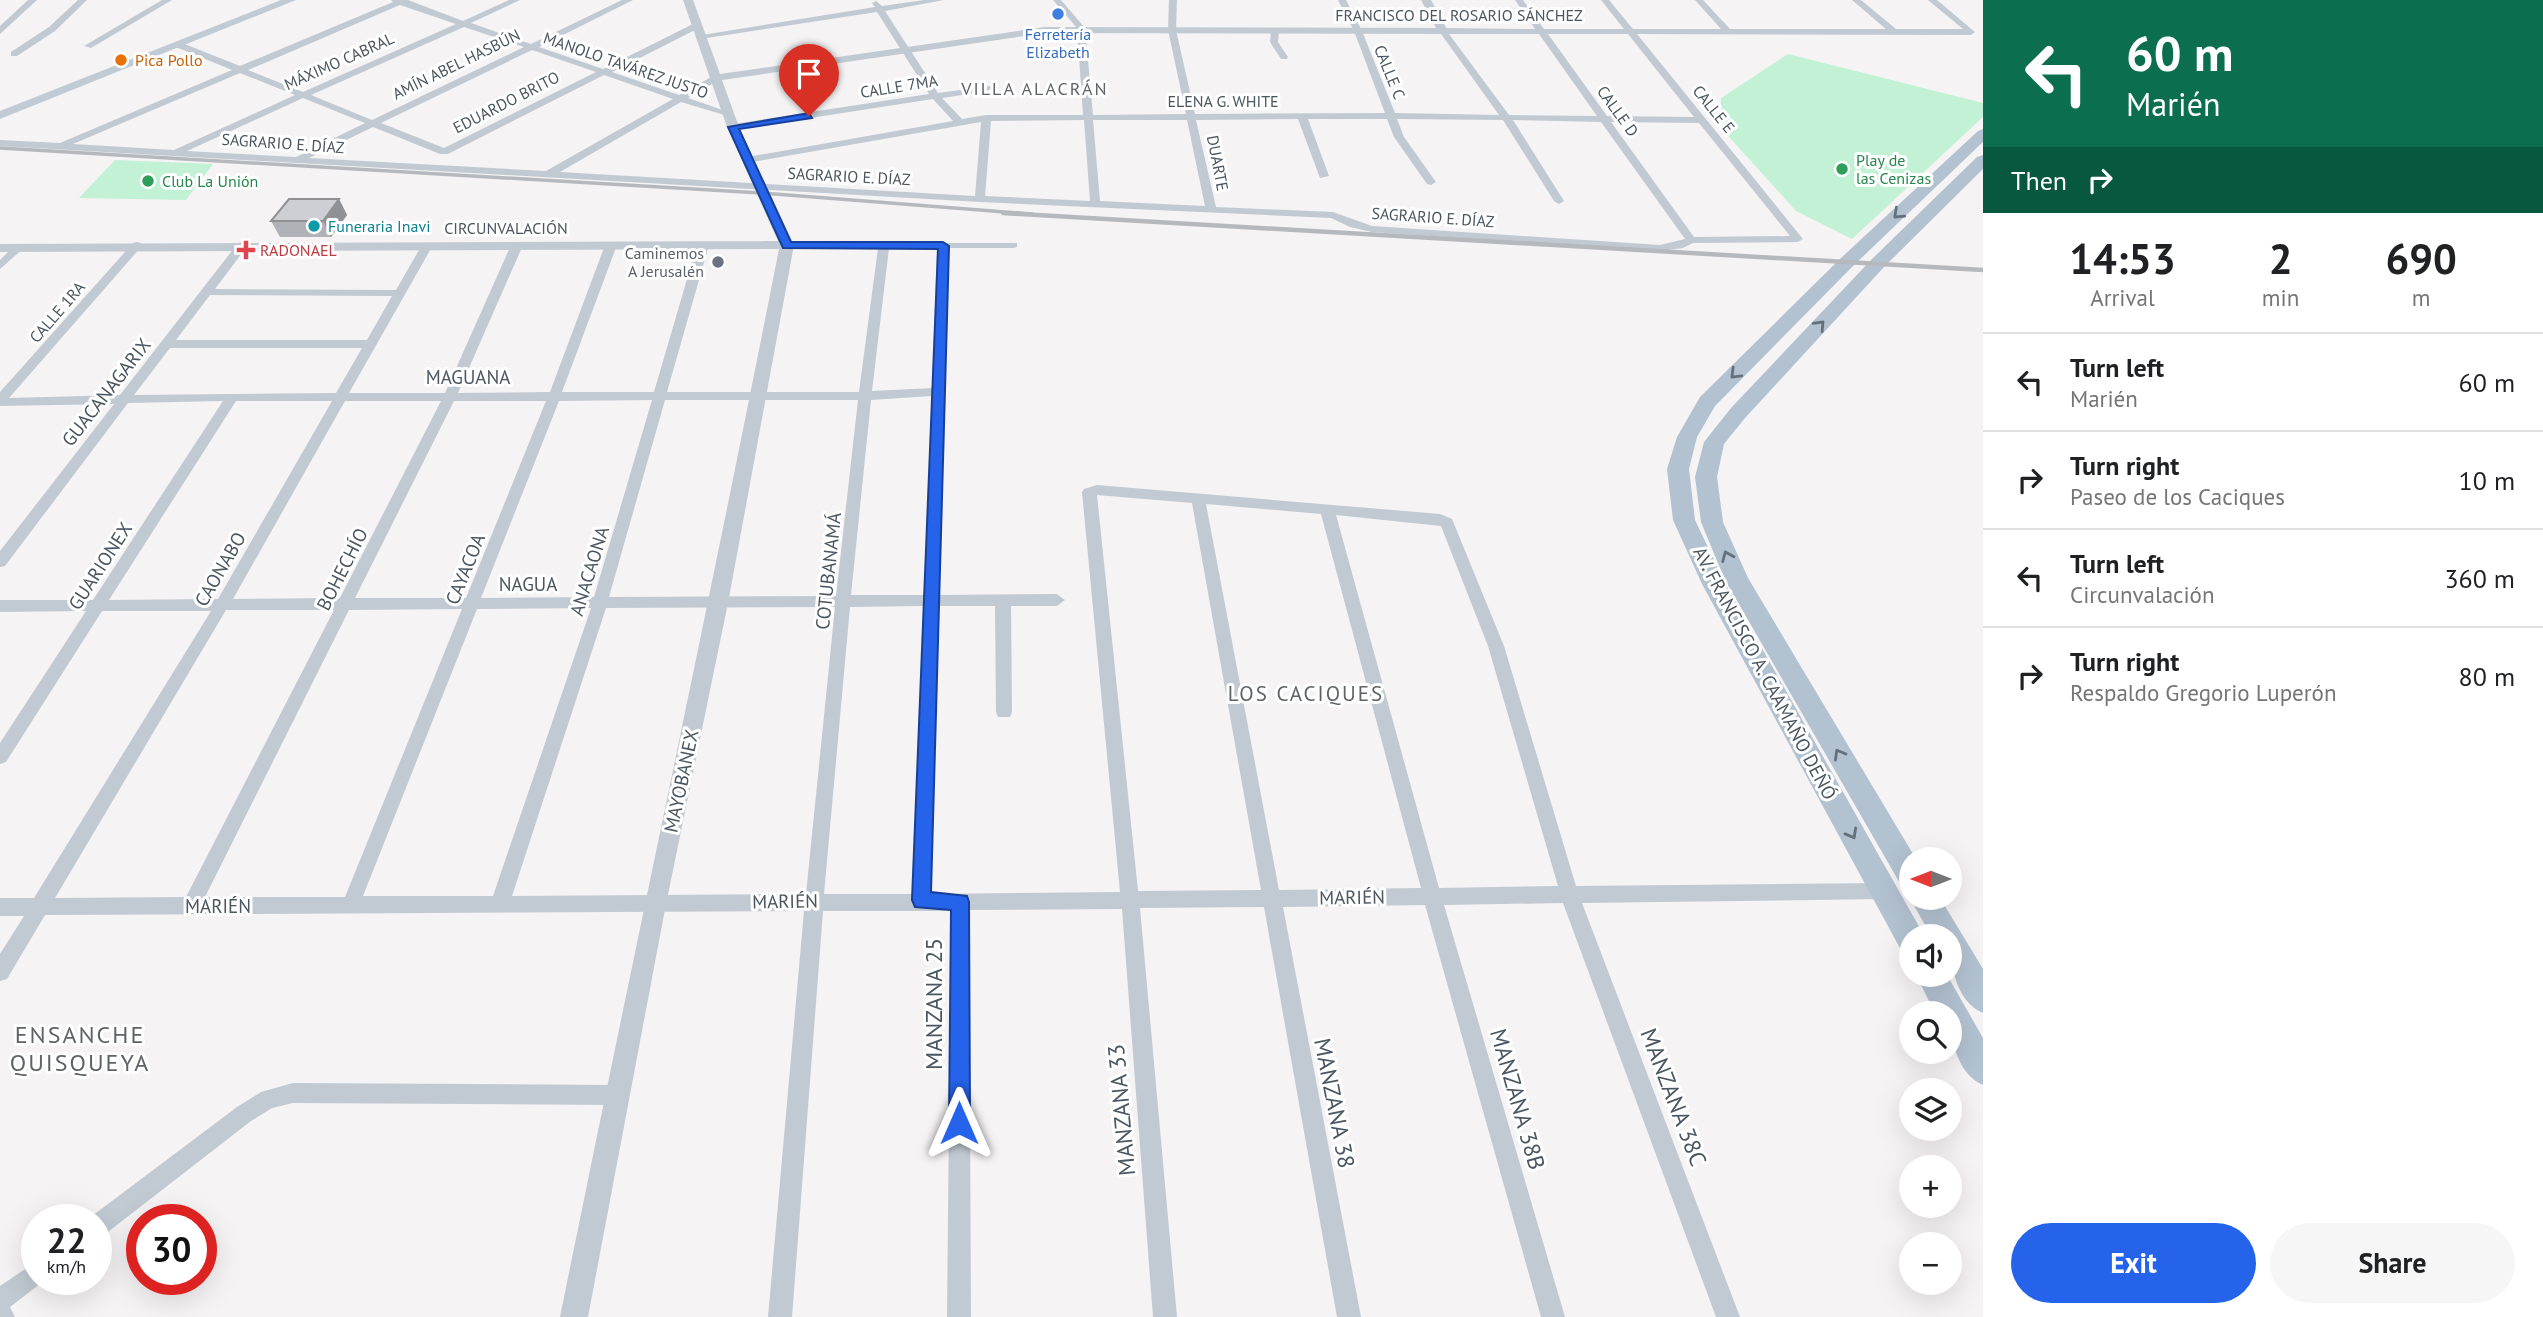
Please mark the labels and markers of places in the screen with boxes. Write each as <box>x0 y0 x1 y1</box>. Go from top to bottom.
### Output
marker: Ferretería Elizabeth <box>1050 6 1066 22</box>
place label: Ferretería Elizabeth <box>1025 24 1091 62</box>
pin <box>779 44 839 116</box>
place label: Pica Pollo <box>135 50 203 70</box>
marker: Pica Pollo <box>113 52 129 68</box>
place label: Play de las Cenizas <box>1856 150 1931 188</box>
marker: Play de las Cenizas <box>1834 161 1850 177</box>
place label: Club La Unión <box>162 171 258 191</box>
marker: Club La Unión <box>140 173 156 189</box>
place label: Funeraria Inavi <box>328 216 430 236</box>
marker: Funeraria Inavi <box>306 218 322 234</box>
place label: RADONAEL <box>260 240 337 260</box>
marker: RADONAEL <box>238 242 254 258</box>
place label: Caminemos A Jerusalén <box>625 243 704 281</box>
marker: Caminemos A Jerusalén <box>710 254 726 270</box>

